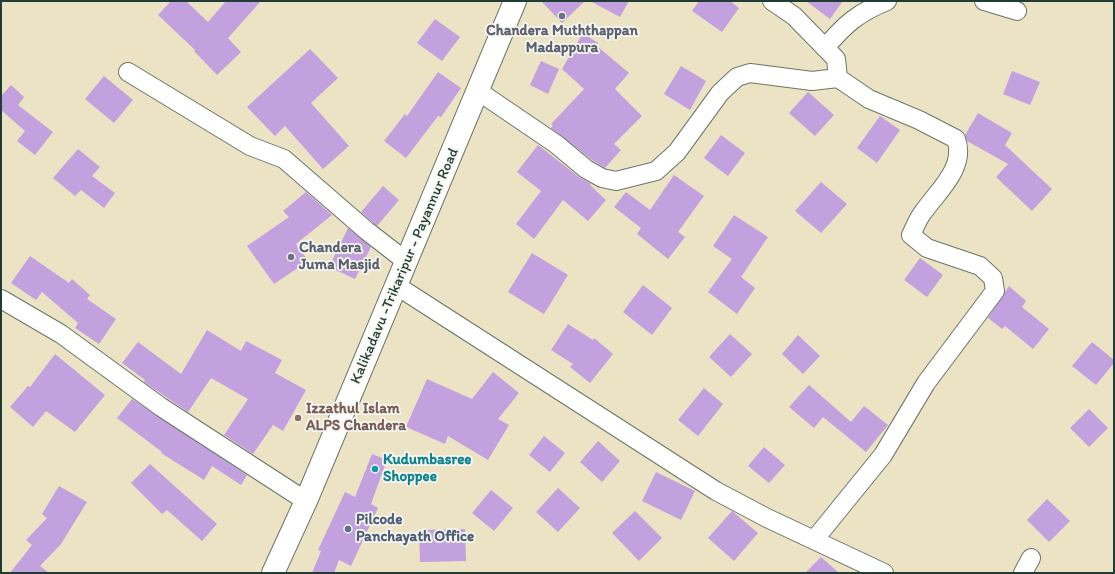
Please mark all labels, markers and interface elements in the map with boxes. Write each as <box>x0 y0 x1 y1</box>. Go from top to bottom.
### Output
marker: Chandera Muththappan Madappura <box>557 11 567 21</box>
place label: Chandera Muththappan Madappura <box>486 22 638 57</box>
street label: Kalikadavu -Trikaripur - Payannur Road <box>347 145 463 387</box>
place label: Chandera Juma Masjid <box>299 239 380 274</box>
marker: Chandera Juma Masjid <box>286 252 296 262</box>
place label: Izzathul Islam ALPS Chandera <box>306 400 406 435</box>
marker: Izzathul Islam ALPS Chandera <box>293 413 303 423</box>
place label: Kudumbasree Shoppee <box>383 451 471 486</box>
marker: Kudumbasree Shoppee <box>370 464 380 474</box>
place label: Pilcode Panchayath Office <box>356 511 474 546</box>
marker: Pilcode Panchayath Office <box>343 524 353 534</box>

